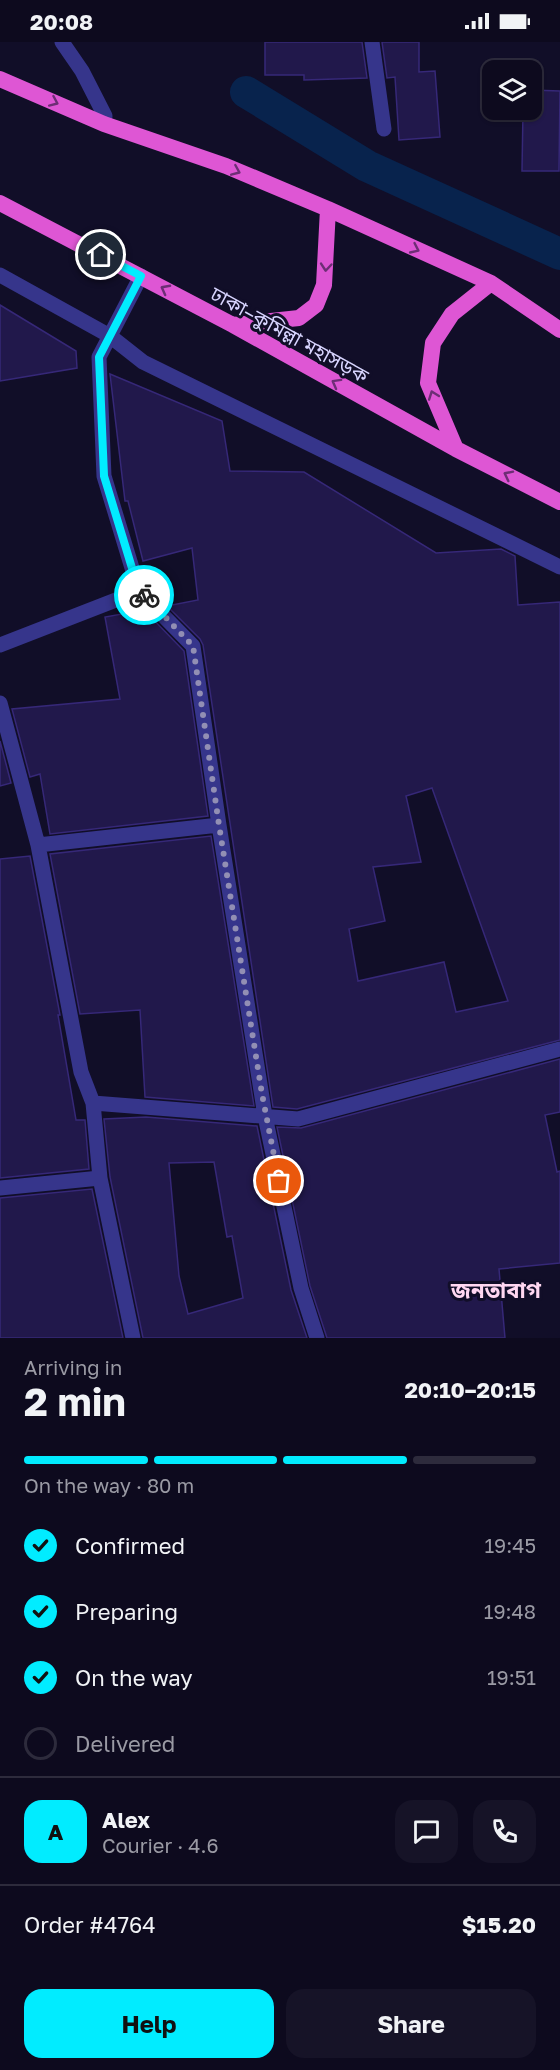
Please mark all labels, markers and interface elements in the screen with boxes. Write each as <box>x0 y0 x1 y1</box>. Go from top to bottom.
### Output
text: 20:08 <box>30 8 93 35</box>
map controls <box>482 60 542 120</box>
button: layers <box>482 60 542 120</box>
one-way arrow <box>47 95 58 107</box>
one-way arrow <box>230 164 241 176</box>
pin <box>75 229 126 280</box>
icon: home <box>84 238 117 271</box>
one-way arrow <box>408 241 419 253</box>
one-way arrow <box>320 263 333 272</box>
street label: ঢাকা–কুমিল্লা মহাসড়ক <box>206 280 374 389</box>
one-way arrow <box>161 285 171 296</box>
one-way arrow <box>332 379 342 390</box>
one-way arrow <box>427 390 440 401</box>
one-way arrow <box>503 471 514 482</box>
courier <box>114 565 174 625</box>
icon: bike <box>128 579 161 612</box>
pin <box>253 1155 304 1206</box>
icon: bag <box>262 1164 295 1197</box>
district label: জনতাবাগ <box>450 1276 542 1303</box>
text: Arriving in <box>24 1355 122 1379</box>
text: 20:10–20:15 <box>404 1376 536 1403</box>
text: 2 min <box>24 1378 126 1425</box>
text: On the way · 80 m <box>24 1473 194 1497</box>
icon: check <box>24 1529 57 1562</box>
text: Confirmed <box>75 1532 185 1559</box>
text: 19:45 <box>484 1533 536 1557</box>
icon: check <box>24 1595 57 1628</box>
text: Preparing <box>75 1598 178 1625</box>
text: 19:48 <box>484 1599 536 1623</box>
icon: check <box>24 1661 57 1694</box>
text: On the way <box>75 1664 193 1691</box>
text: 19:51 <box>487 1665 536 1689</box>
text: Delivered <box>75 1730 175 1757</box>
button: chat <box>395 1800 458 1863</box>
button: phone <box>473 1800 536 1863</box>
text: Alex <box>102 1806 150 1833</box>
text: A <box>48 1818 63 1845</box>
text: Courier · 4.6 <box>102 1833 219 1857</box>
text: Order #4764 <box>24 1911 156 1938</box>
text: $15.20 <box>462 1911 536 1938</box>
button: Help <box>24 1989 274 2058</box>
button: Share <box>286 1989 536 2058</box>

